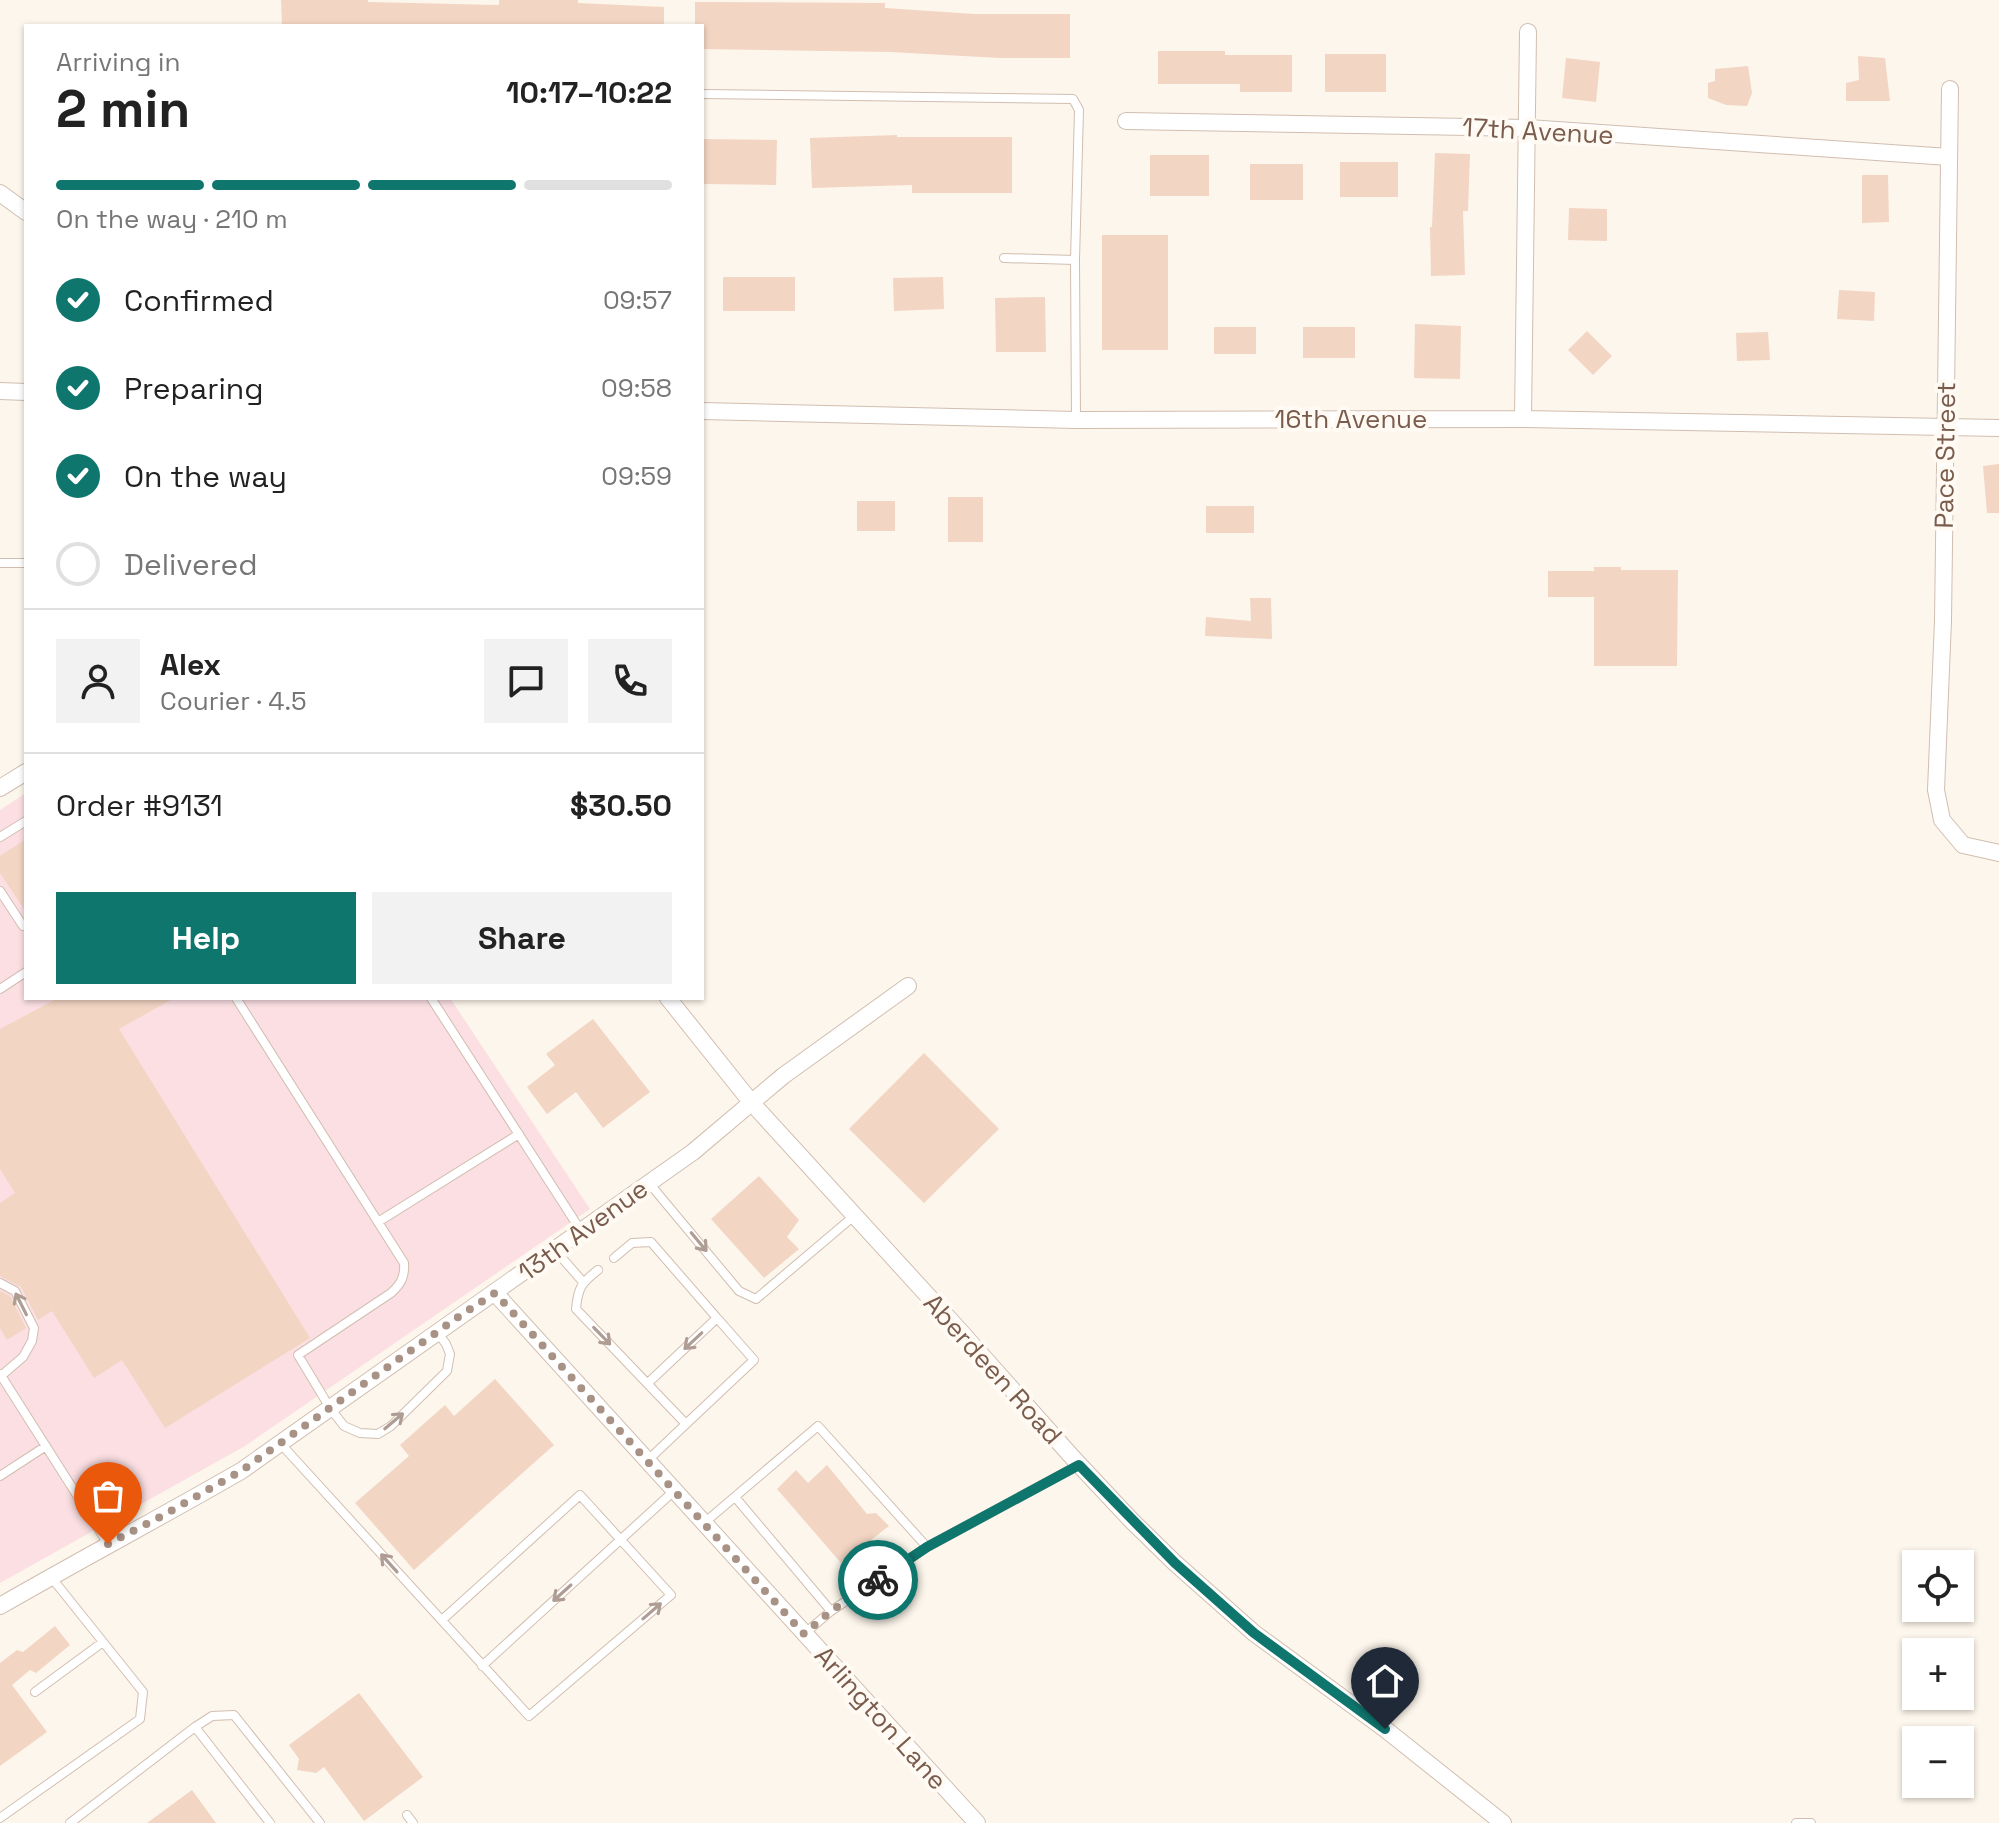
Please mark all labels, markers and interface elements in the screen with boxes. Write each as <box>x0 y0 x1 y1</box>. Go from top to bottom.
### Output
text: Arriving in <box>56 45 180 79</box>
text: 10:17–10:22 <box>506 73 672 112</box>
text: 2 min <box>56 76 190 142</box>
street label: 17th Avenue <box>1461 110 1615 152</box>
text: On the way · 210 m <box>56 202 288 236</box>
icon: check <box>56 278 100 322</box>
text: Confirmed <box>124 281 274 320</box>
text: 09:57 <box>603 283 672 317</box>
icon: check <box>56 366 100 410</box>
text: Preparing <box>124 369 263 408</box>
text: 09:58 <box>601 371 672 405</box>
street label: Pace Street <box>1927 381 1963 529</box>
street label: 16th Avenue <box>1275 402 1427 436</box>
icon: check <box>56 454 100 498</box>
text: On the way <box>124 457 287 496</box>
text: 09:59 <box>601 459 672 493</box>
text: Delivered <box>124 545 258 584</box>
button: person <box>56 639 140 723</box>
button: chat <box>484 639 568 723</box>
button: phone <box>588 639 672 723</box>
text: Alex <box>160 645 221 684</box>
text: Courier · 4.5 <box>160 684 307 718</box>
text: Order #9131 <box>56 786 223 825</box>
text: $30.50 <box>570 786 672 825</box>
button: Help <box>56 892 356 984</box>
button: Share <box>372 892 672 984</box>
street label: 13th Avenue <box>511 1171 655 1289</box>
one-way arrow <box>690 1232 708 1252</box>
street label: Aberdeen Road <box>916 1286 1070 1452</box>
one-way arrow <box>13 1293 29 1316</box>
one-way arrow <box>592 1326 611 1345</box>
one-way arrow <box>683 1331 703 1350</box>
one-way arrow <box>383 1412 403 1430</box>
pin <box>74 1462 142 1544</box>
icon: bag <box>86 1474 130 1518</box>
courier <box>838 1540 918 1620</box>
map controls <box>1902 1550 1974 1798</box>
button: locate <box>1902 1550 1974 1622</box>
one-way arrow <box>380 1553 398 1573</box>
icon: bike <box>856 1558 900 1602</box>
one-way arrow <box>553 1584 573 1602</box>
one-way arrow <box>642 1602 662 1620</box>
button: + <box>1902 1638 1974 1710</box>
street label: Arlington Lane <box>807 1639 955 1797</box>
pin <box>1351 1647 1419 1729</box>
icon: home <box>1363 1659 1407 1703</box>
button: − <box>1902 1726 1974 1798</box>

